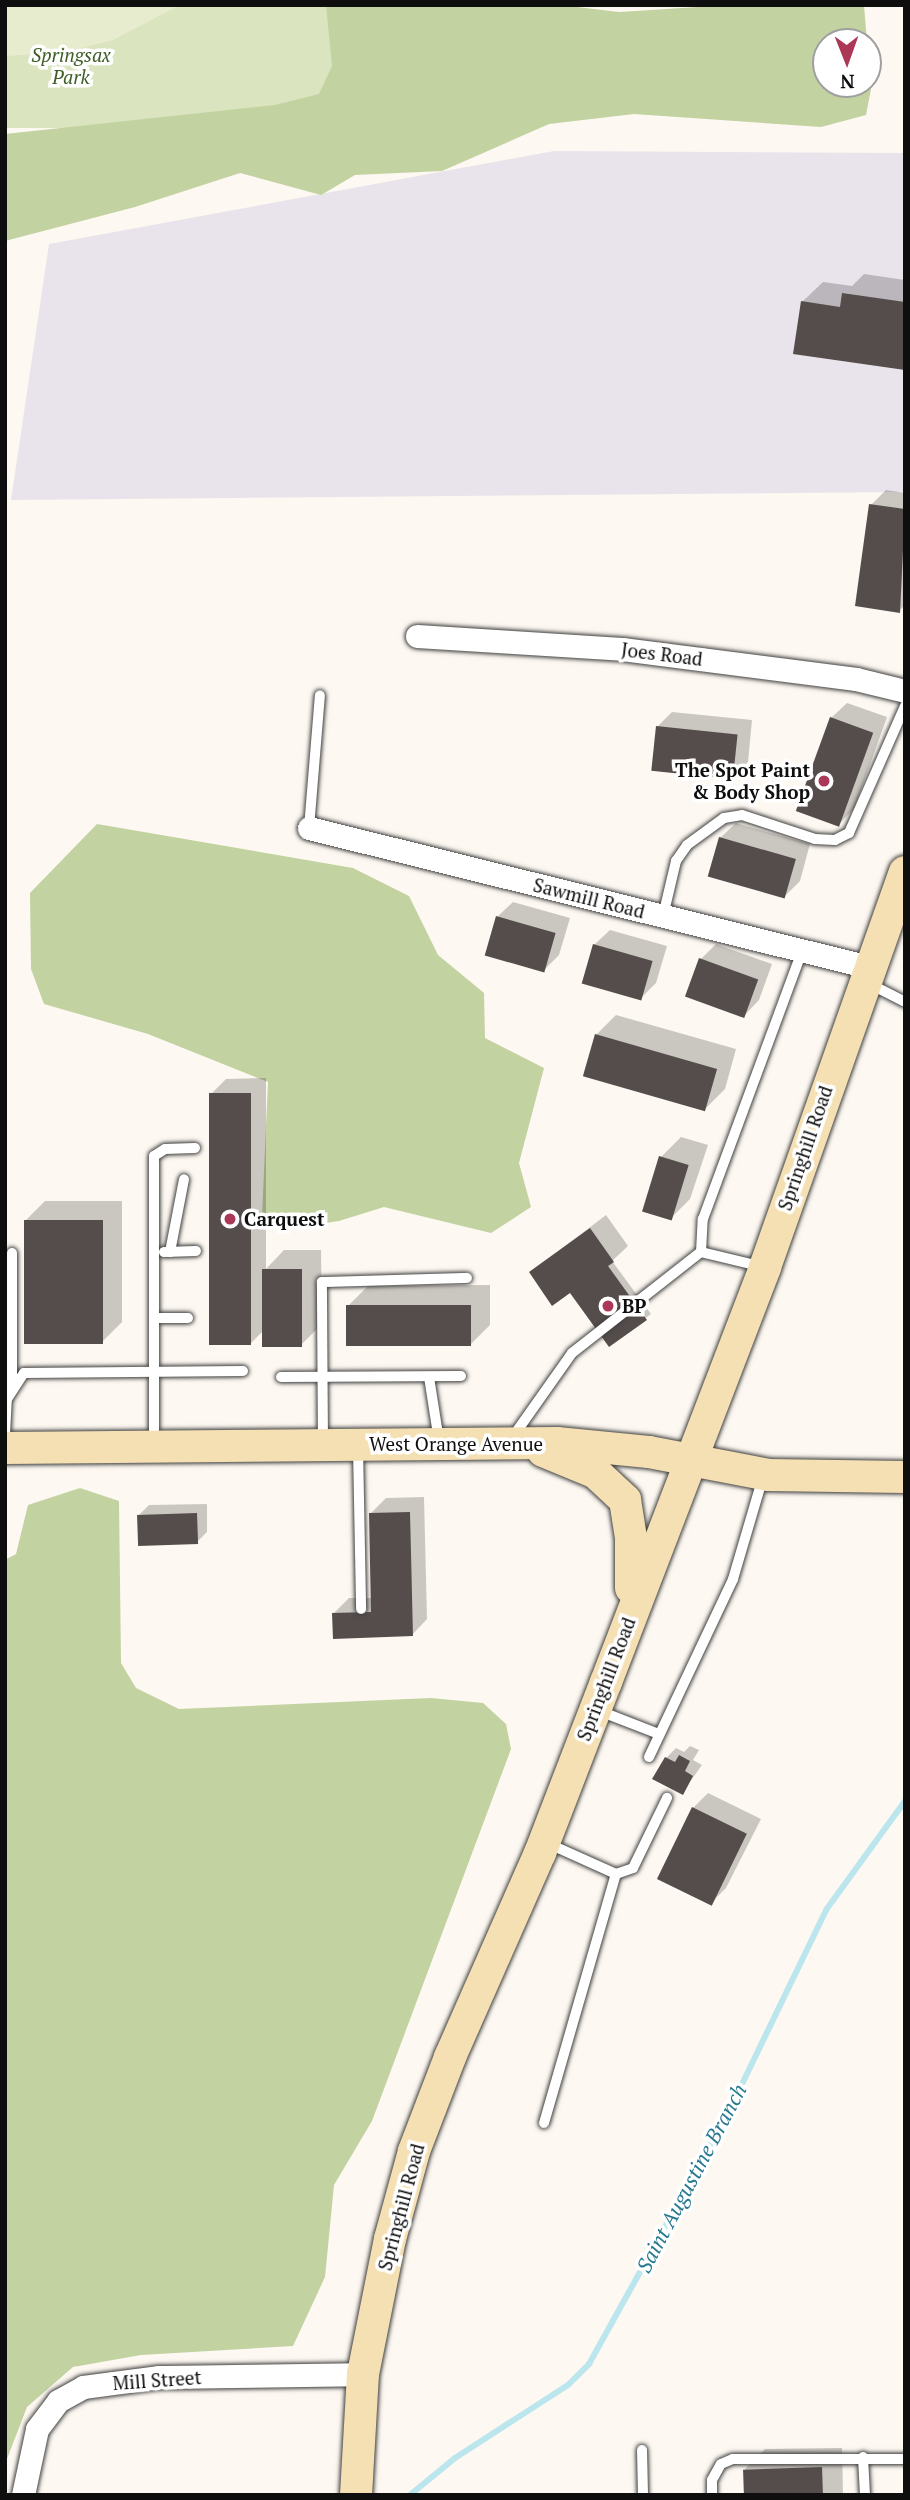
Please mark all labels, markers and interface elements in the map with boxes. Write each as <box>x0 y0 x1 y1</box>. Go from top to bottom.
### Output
north arrow <box>812 28 882 98</box>
park label: Springsax Park <box>31 44 111 88</box>
text: N <box>840 70 855 95</box>
street label: Joes Road <box>620 638 704 670</box>
place label: The Spot Paint & Body Shop <box>675 759 810 803</box>
marker: The Spot Paint & Body Shop <box>816 773 832 789</box>
street label: Sawmill Road <box>531 873 647 923</box>
street label: Springhill Road <box>773 1083 837 1213</box>
place label: Carquest <box>244 1208 325 1230</box>
marker: Carquest <box>222 1211 238 1227</box>
place label: BP <box>622 1295 646 1317</box>
marker: BP <box>600 1298 616 1314</box>
street label: West Orange Avenue <box>369 1433 543 1455</box>
street label: Springhill Road <box>572 1614 640 1744</box>
water label: Saint Augustine Branch <box>630 2079 752 2277</box>
street label: Springhill Road <box>373 2141 429 2273</box>
street label: Mill Street <box>112 2366 202 2394</box>

